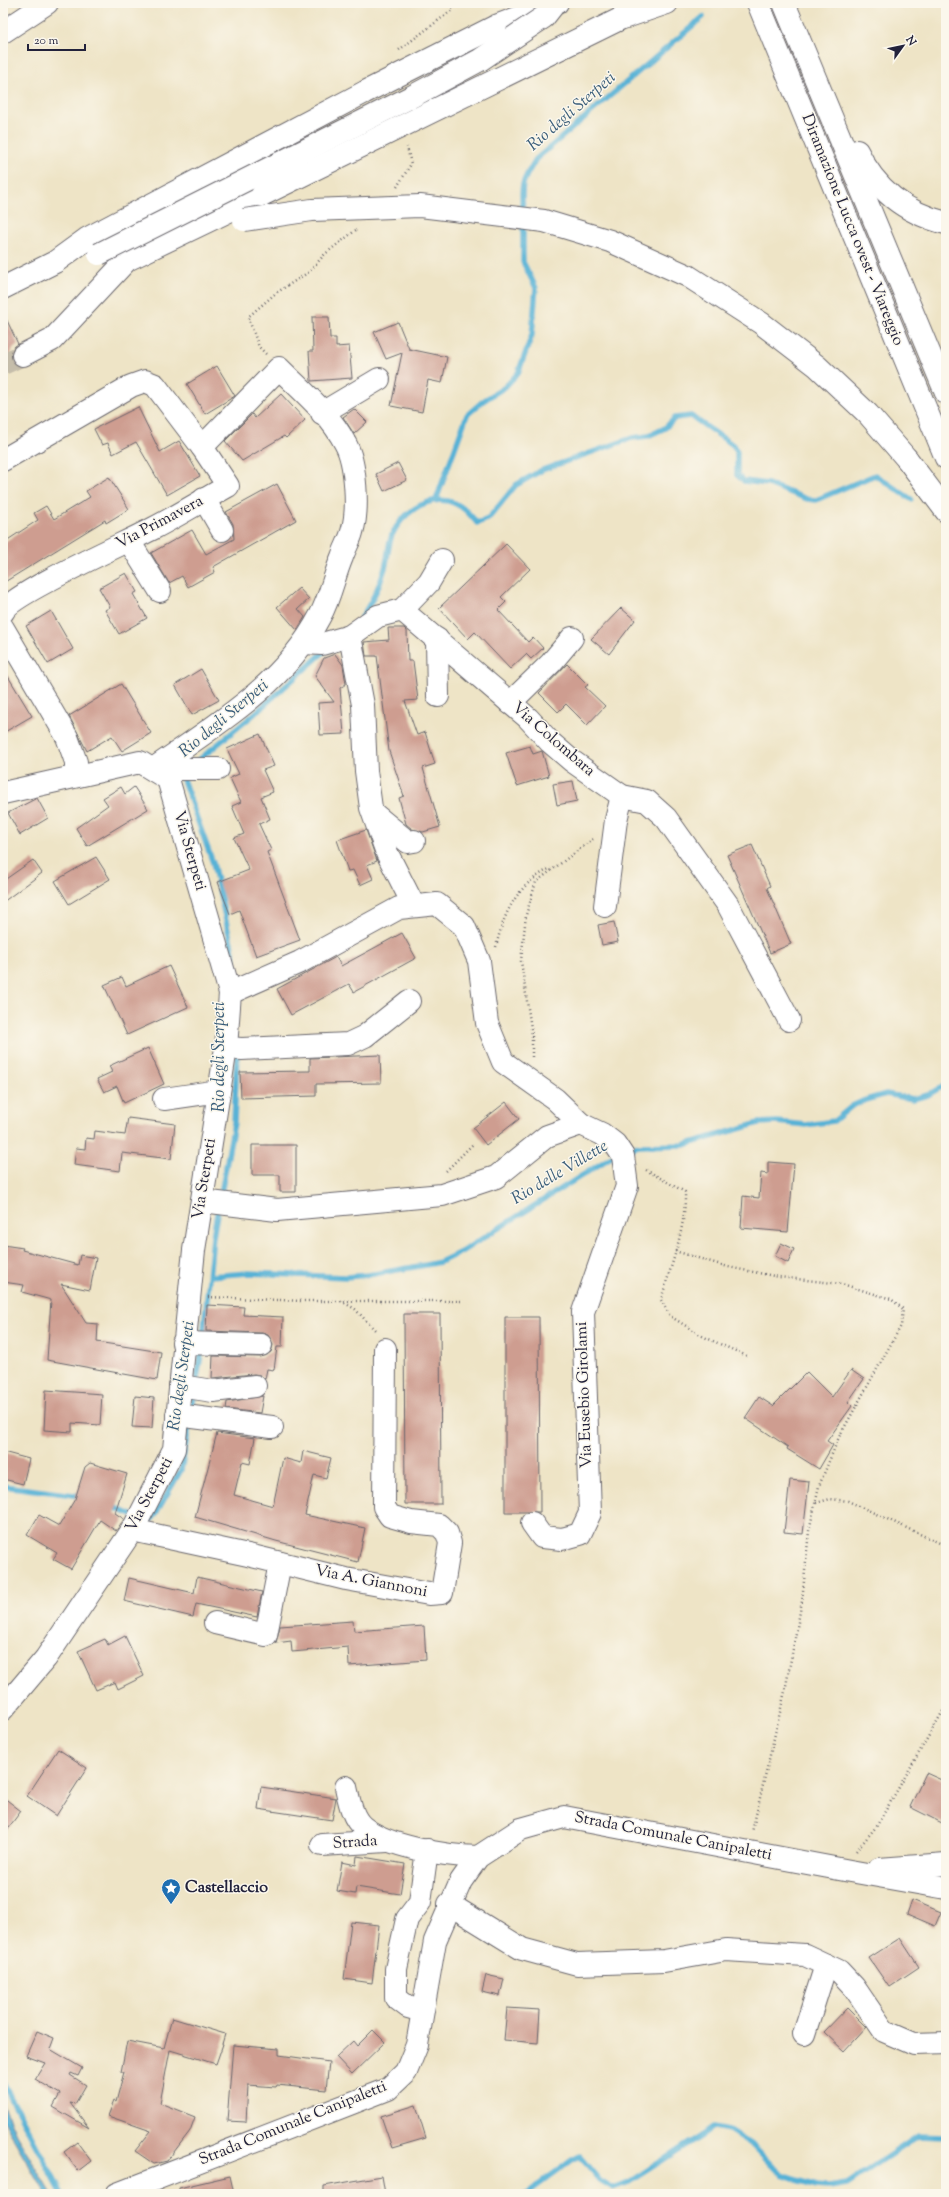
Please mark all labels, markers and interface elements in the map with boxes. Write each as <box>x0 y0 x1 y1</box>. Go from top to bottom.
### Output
scale bar <box>28 26 85 52</box>
north arrow <box>883 26 923 66</box>
text: 20 m <box>34 32 59 50</box>
text: N <box>901 32 920 49</box>
water label: Rio degli Sterpeti <box>522 67 622 157</box>
street label: Diramazione Lucca ovest - Viareggio <box>795 111 909 350</box>
street label: Via Primavera <box>112 490 208 556</box>
water label: Rio degli Sterpeti <box>174 674 274 764</box>
street label: Via Colombara <box>506 697 600 783</box>
street label: Via Sterpeti <box>167 808 211 894</box>
water label: Rio degli Sterpeti <box>208 1002 232 1112</box>
water label: Rio delle Villette <box>507 1135 613 1211</box>
street label: Via Sterpeti <box>187 1136 223 1221</box>
water label: Rio degli Sterpeti <box>162 1320 202 1432</box>
street label: Via Eusebio Girolami <box>571 1321 599 1469</box>
street label: Via Sterpeti <box>121 1453 180 1537</box>
street label: Via A. Giannoni <box>313 1560 430 1604</box>
street label: Strada Comunale Canipaletti <box>572 1807 774 1868</box>
street label: Strada <box>332 1830 379 1856</box>
place icon: Castellaccio <box>160 1877 182 1905</box>
place label: Castellaccio <box>185 1877 268 1900</box>
street label: Strada Comunale Canipaletti <box>196 2076 391 2172</box>

